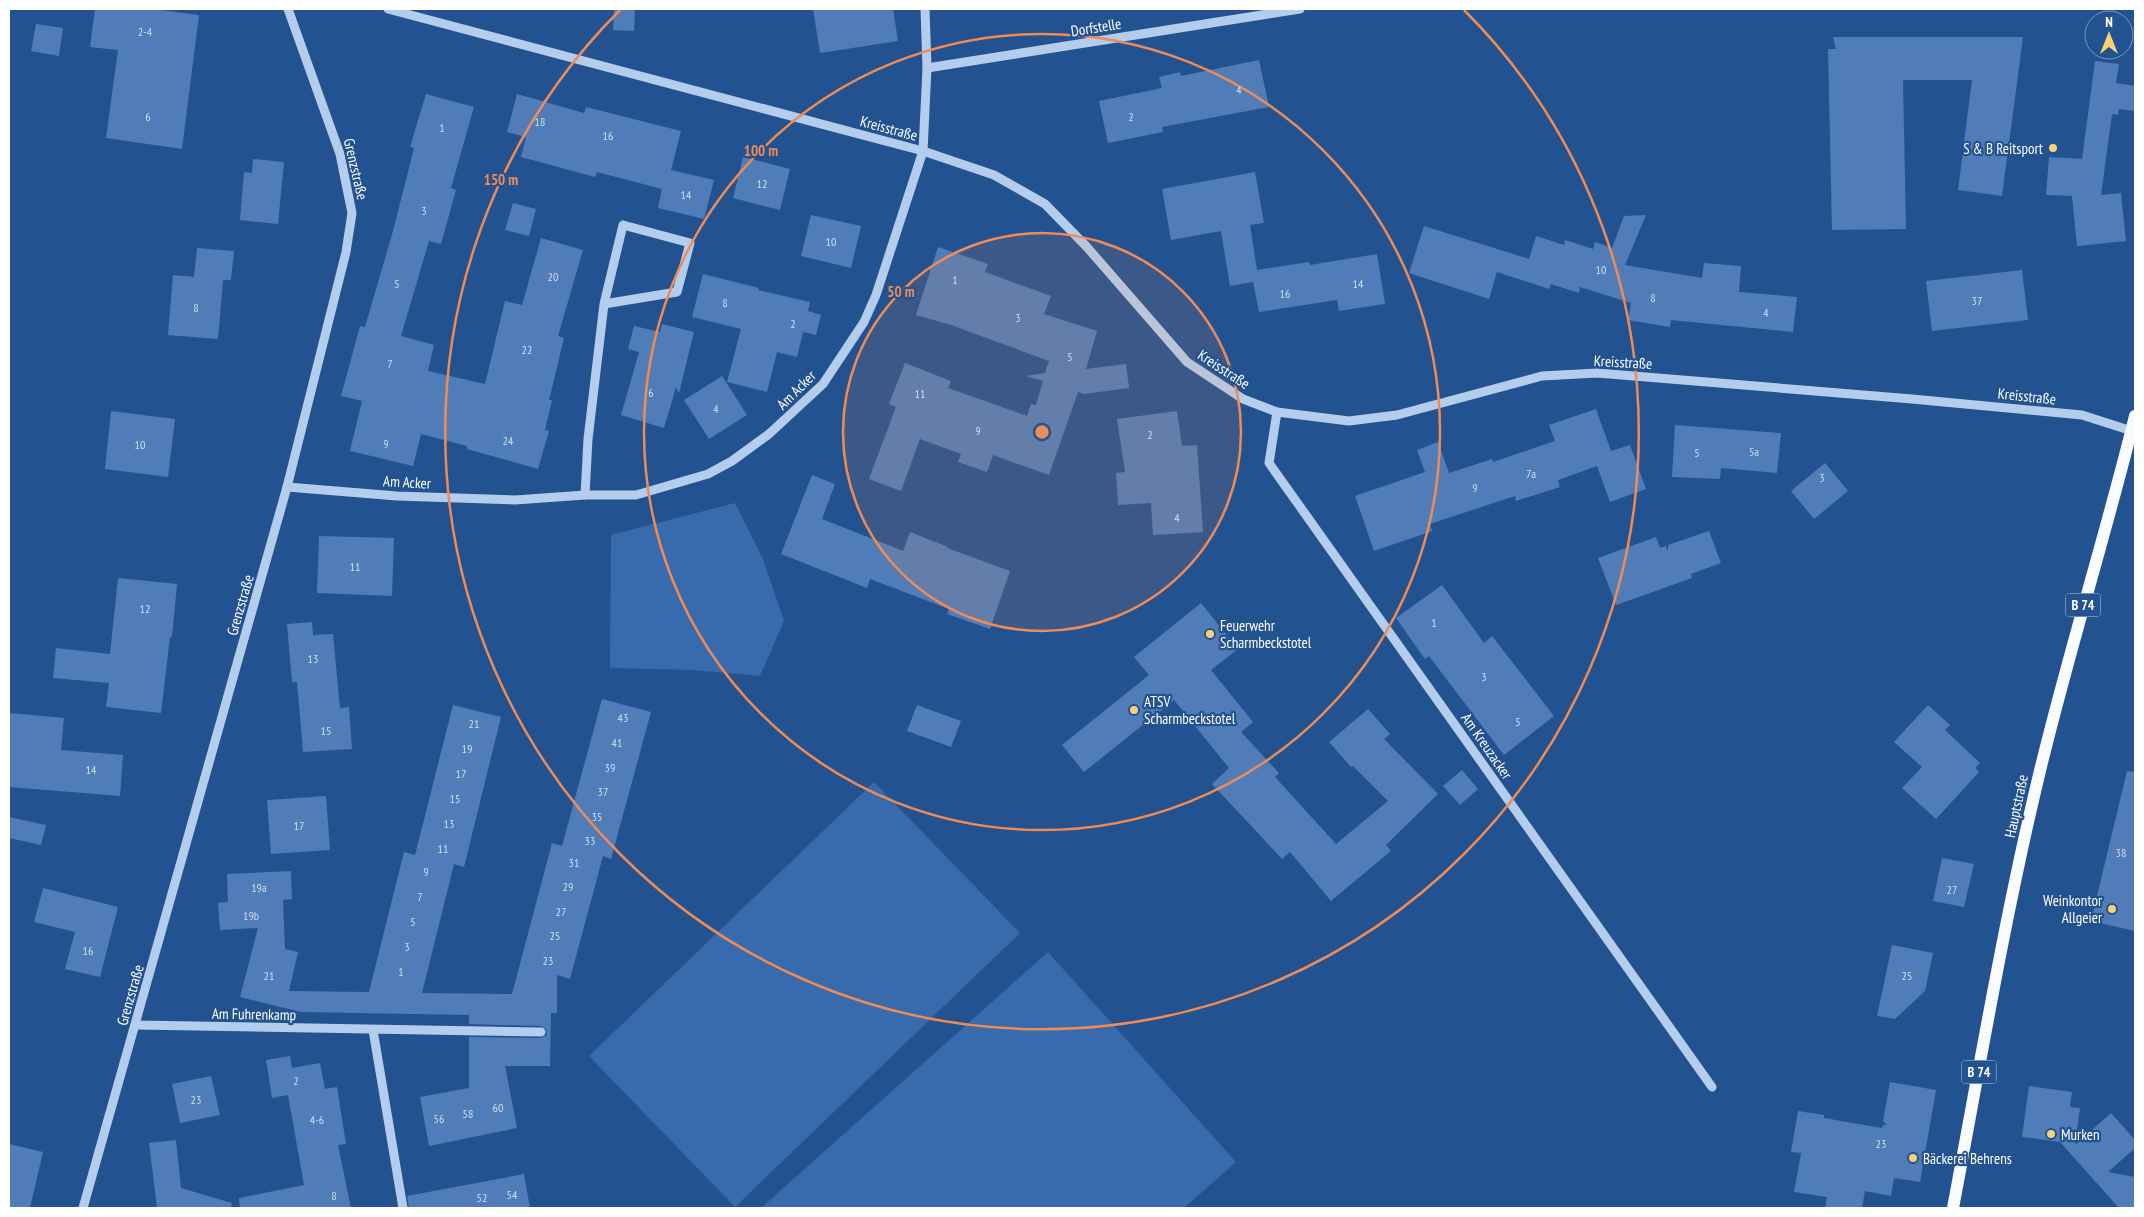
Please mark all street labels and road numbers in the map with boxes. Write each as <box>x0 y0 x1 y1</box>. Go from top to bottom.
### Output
street label: Dorfstelle <box>1069 14 1123 40</box>
street label: Kreisstraße <box>858 111 920 145</box>
street label: Grenzstraße <box>340 136 372 202</box>
street label: Kreisstraße <box>1194 345 1254 393</box>
street label: Kreisstraße <box>1593 351 1653 373</box>
street label: Am Acker <box>772 366 820 414</box>
street label: Kreisstraße <box>1997 383 2057 409</box>
street label: Am Acker <box>383 471 432 493</box>
street label: Grenzstraße <box>222 572 258 638</box>
road number: B 74 <box>2066 594 2100 616</box>
street label: Am Kreuzacker <box>1457 709 1517 784</box>
street label: Hauptstraße <box>2000 773 2032 839</box>
street label: Grenzstraße <box>112 962 148 1028</box>
street label: Am Fuhrenkamp <box>212 1004 296 1024</box>
road number: B 74 <box>1962 1060 1996 1084</box>

